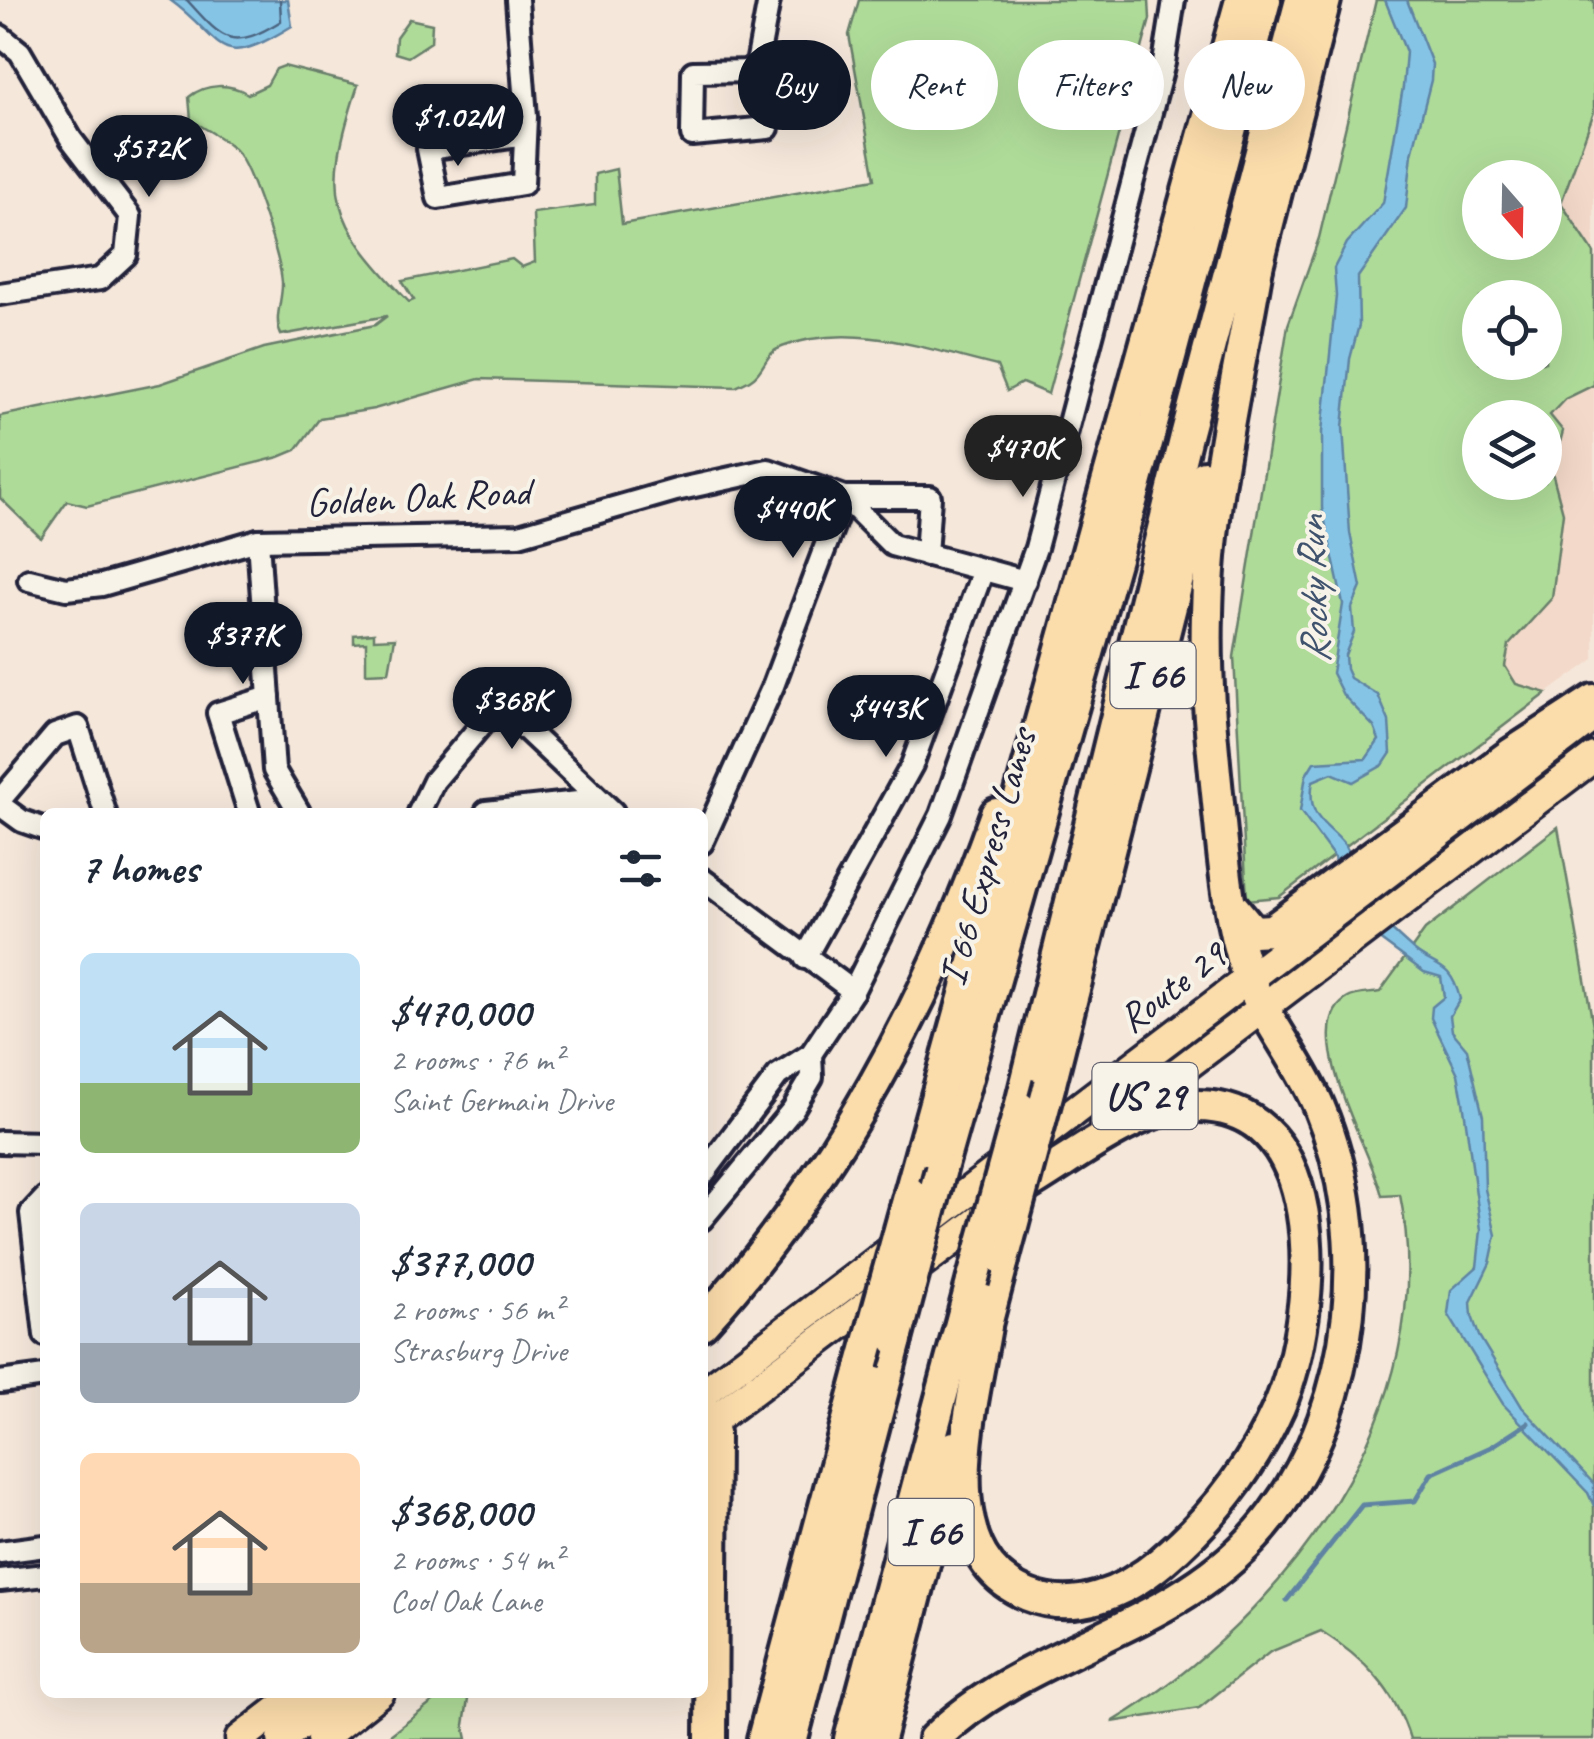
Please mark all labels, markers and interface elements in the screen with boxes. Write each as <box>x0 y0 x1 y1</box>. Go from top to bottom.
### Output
chip: Buy <box>738 40 851 130</box>
chip: Rent <box>871 40 998 130</box>
chip: Filters <box>1018 40 1164 130</box>
chip: New <box>1184 40 1305 130</box>
pin: $1.02M <box>377 84 539 169</box>
text: $1.02M <box>414 96 502 137</box>
pin: $572K <box>79 115 219 200</box>
text: $572K <box>112 127 186 168</box>
north arrow <box>1462 160 1562 260</box>
map controls <box>1462 160 1562 500</box>
button: locate <box>1462 280 1562 380</box>
button: layers <box>1462 400 1562 500</box>
pin: $470K <box>953 415 1093 500</box>
text: $470K <box>986 427 1060 468</box>
street label: Golden Oak Road <box>305 466 538 528</box>
pin: $440K <box>723 476 863 561</box>
text: $440K <box>756 488 830 529</box>
water label: Rocky Run <box>1284 513 1342 664</box>
pin: $377K <box>173 602 313 687</box>
text: $377K <box>206 614 280 655</box>
road number: I 66 <box>1110 642 1196 708</box>
pin: $368K <box>442 667 582 752</box>
pin: $443K <box>816 675 956 760</box>
text: $368K <box>475 679 549 720</box>
text: $443K <box>849 687 923 728</box>
street label: I 66 Express Lanes <box>927 720 1048 991</box>
icon: filters <box>613 841 668 896</box>
text: 7 homes <box>80 842 198 895</box>
street label: Route 29 <box>1108 929 1238 1044</box>
text: $470,000 <box>390 986 530 1039</box>
icon: home <box>160 993 280 1113</box>
text: 2 rooms · 76 m² <box>390 1039 563 1080</box>
road number: US 29 <box>1092 1063 1198 1129</box>
text: Saint Germain Drive <box>390 1080 613 1121</box>
text: $377,000 <box>390 1236 530 1289</box>
icon: home <box>160 1243 280 1363</box>
text: 2 rooms · 56 m² <box>390 1289 563 1330</box>
text: Strasburg Drive <box>390 1330 567 1371</box>
text: $368,000 <box>390 1486 532 1539</box>
icon: home <box>160 1493 280 1613</box>
road number: I 66 <box>888 1499 974 1565</box>
text: 2 rooms · 54 m² <box>390 1539 563 1580</box>
text: Cool Oak Lane <box>390 1580 542 1621</box>

